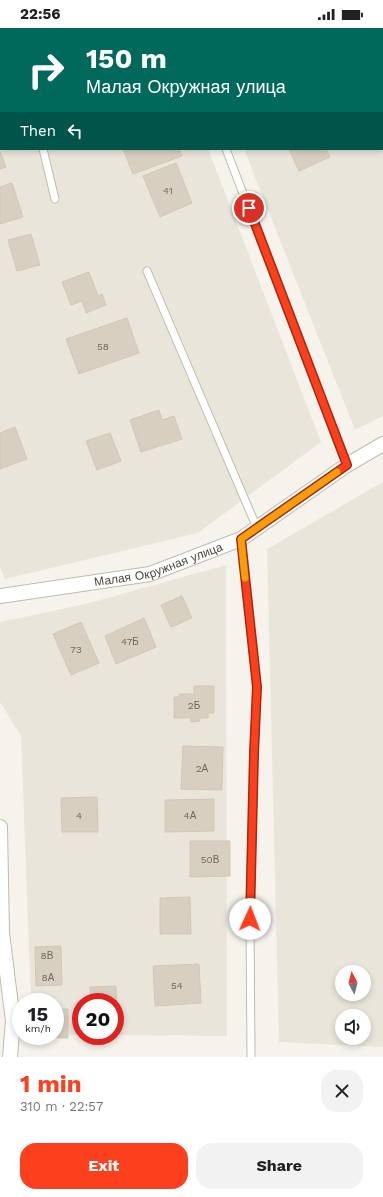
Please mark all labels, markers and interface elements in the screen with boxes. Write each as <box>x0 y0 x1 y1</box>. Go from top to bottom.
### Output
text: 22:56 <box>20 5 60 23</box>
text: 150 m <box>86 42 167 75</box>
icon: right <box>20 44 72 96</box>
text: Малая Окружная улица <box>86 76 286 97</box>
icon: left <box>64 120 86 142</box>
text: Then <box>20 122 56 140</box>
house number: 41 <box>163 185 173 196</box>
pin <box>232 191 266 225</box>
icon: arrive <box>238 197 260 219</box>
house number: 58 <box>97 341 109 352</box>
street label: Малая Окружная улица <box>93 540 225 589</box>
house number: 47Б <box>121 636 139 647</box>
house number: 73 <box>70 644 82 655</box>
house number: 2Б <box>188 700 201 711</box>
house number: 2А <box>196 763 209 774</box>
house number: 4 <box>76 810 82 821</box>
house number: 4А <box>184 810 197 821</box>
house number: 50В <box>201 854 220 865</box>
position arrow <box>229 898 271 940</box>
house number: 8В <box>41 950 54 961</box>
north arrow <box>335 965 371 1001</box>
map controls <box>335 965 371 1045</box>
house number: 8А <box>42 972 55 983</box>
house number: 54 <box>171 980 183 991</box>
speed limit sign: 20 <box>72 993 124 1045</box>
text: 15 <box>28 1002 48 1026</box>
button: sound <box>335 1009 371 1045</box>
text: km/h <box>25 1023 51 1034</box>
text: 1 min <box>20 1070 82 1098</box>
button: close <box>321 1070 363 1112</box>
text: 310 m · 22:57 <box>20 1099 103 1114</box>
button: Exit <box>20 1143 188 1189</box>
button: Share <box>196 1143 363 1189</box>

